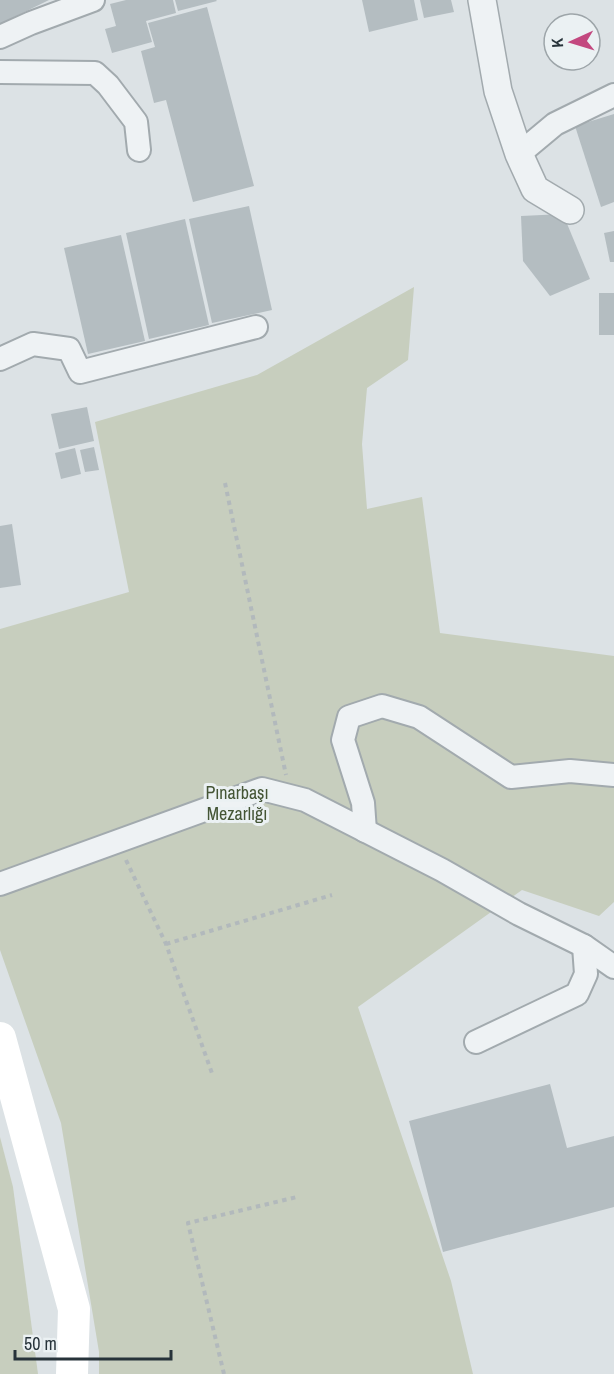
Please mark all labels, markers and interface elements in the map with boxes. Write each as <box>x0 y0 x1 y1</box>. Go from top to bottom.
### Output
north arrow <box>542 12 602 72</box>
text: K <box>546 37 568 49</box>
park label: Pınarbaşı Mezarlığı <box>205 780 269 826</box>
scale bar <box>15 1323 171 1361</box>
text: 50 m <box>24 1331 57 1356</box>

